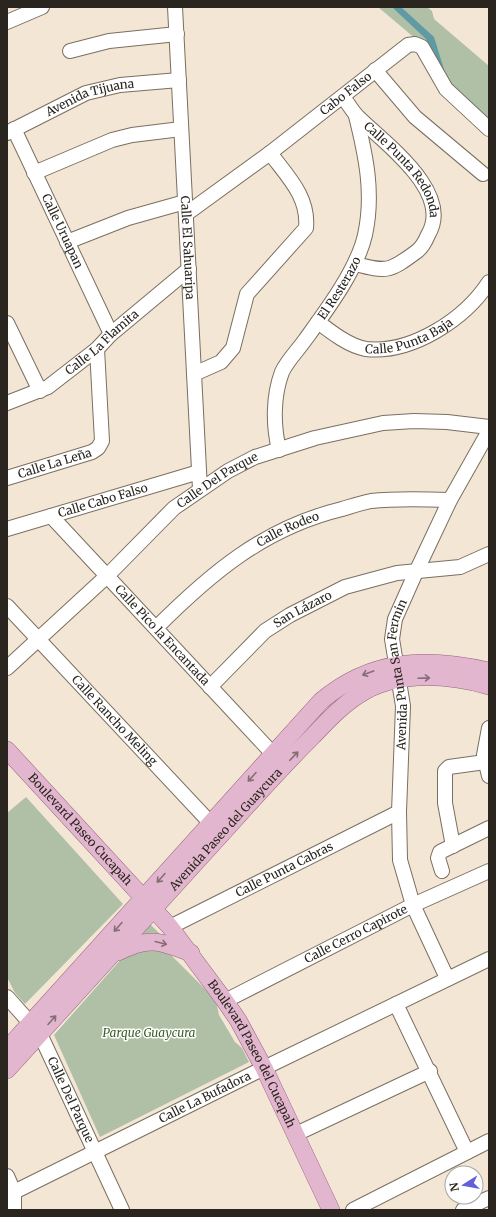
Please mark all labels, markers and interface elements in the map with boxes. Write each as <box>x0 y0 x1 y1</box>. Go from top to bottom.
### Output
street label: Cabo Falso <box>317 68 374 118</box>
street label: Avenida Tijuana <box>42 76 135 120</box>
street label: Calle Punta Redonda <box>361 118 442 218</box>
street label: Calle Uruapan <box>39 191 87 271</box>
street label: Calle El Sahuaripa <box>178 195 198 300</box>
street label: El Resterazo <box>314 254 364 322</box>
street label: Calle La Flamita <box>62 306 142 378</box>
street label: Calle Punta Baja <box>365 314 456 357</box>
street label: Calle La Leña <box>16 444 94 481</box>
street label: Calle Del Parque <box>174 449 260 511</box>
street label: Calle Cabo Falso <box>56 480 149 520</box>
street label: Calle Rodeo <box>254 508 321 550</box>
street label: Calle Pico la Encantada <box>112 581 214 689</box>
street label: San Lázaro <box>270 587 334 631</box>
street label: Avenida Punta San Fermin <box>384 597 410 751</box>
one-way arrow <box>362 669 374 677</box>
street label: Calle Rancho Meling <box>69 672 161 769</box>
one-way arrow <box>417 674 430 681</box>
one-way arrow <box>289 751 298 761</box>
street label: Avenida Paseo del Guaycura <box>165 765 285 894</box>
street label: Boulevard Paseo Cucapah <box>25 770 136 888</box>
one-way arrow <box>248 772 257 782</box>
street label: Calle Punta Cabras <box>233 838 336 900</box>
one-way arrow <box>157 873 166 883</box>
street label: Calle Cerro Capirote <box>302 901 410 966</box>
one-way arrow <box>113 922 122 932</box>
one-way arrow <box>154 940 167 947</box>
street label: Boulevard Paseo del Cucapah <box>205 977 299 1130</box>
one-way arrow <box>48 1015 57 1025</box>
park label: Parque Guaycura <box>103 1025 196 1040</box>
street label: Calle Del Parque <box>45 1054 97 1145</box>
street label: Calle La Bufadora <box>156 1068 254 1126</box>
north arrow <box>444 1165 484 1205</box>
text: N <box>446 1181 462 1193</box>

